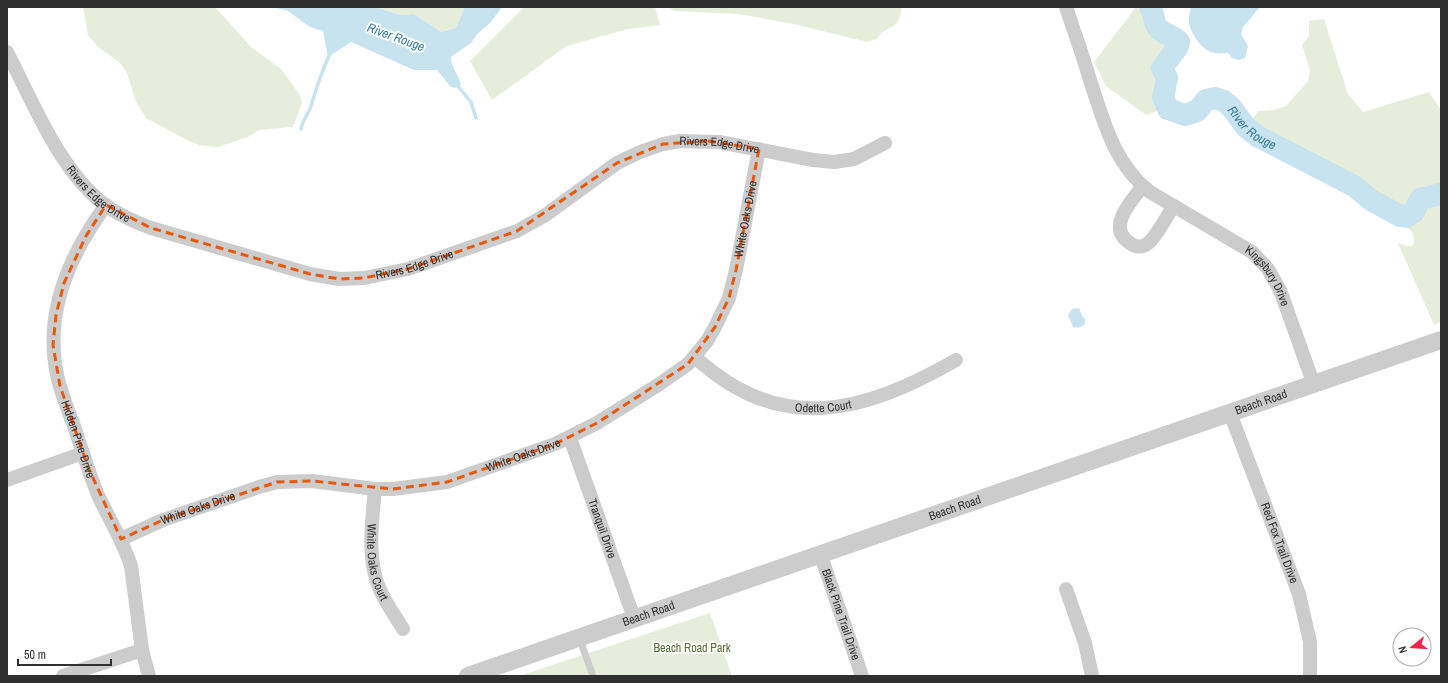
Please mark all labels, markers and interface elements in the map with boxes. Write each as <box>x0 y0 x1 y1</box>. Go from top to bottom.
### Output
water label: River Rouge <box>365 19 427 55</box>
water label: River Rouge <box>1224 102 1280 153</box>
street label: Rivers Edge Drive <box>679 133 761 158</box>
street label: Rivers Edge Drive <box>63 162 133 226</box>
street label: White Oaks Drive <box>731 179 761 259</box>
street label: Kingsbury Drive <box>1242 242 1293 308</box>
street label: Rivers Edge Drive <box>374 246 456 283</box>
street label: Beach Road <box>1233 386 1289 419</box>
street label: Odette Court <box>794 396 853 416</box>
street label: Hidden Pine Drive <box>57 398 99 480</box>
street label: White Oaks Drive <box>484 435 563 476</box>
street label: White Oaks Drive <box>159 488 237 528</box>
street label: Beach Road <box>927 491 983 524</box>
street label: Tranquil Drive <box>584 497 620 560</box>
street label: Red Fox Trail Drive <box>1257 500 1302 585</box>
street label: White Oaks Court <box>363 523 392 604</box>
street label: Black Pine Trail Drive <box>818 567 864 662</box>
street label: Beach Road <box>620 597 677 630</box>
north arrow <box>1392 627 1432 667</box>
park label: Beach Road Park <box>653 640 731 656</box>
scale bar <box>18 641 111 667</box>
text: N <box>1395 645 1410 655</box>
text: 50 m <box>24 647 46 663</box>

